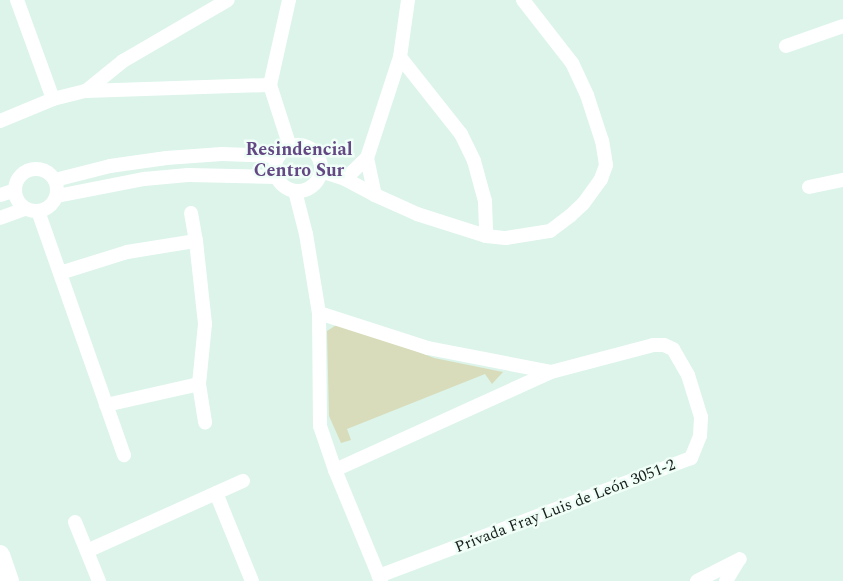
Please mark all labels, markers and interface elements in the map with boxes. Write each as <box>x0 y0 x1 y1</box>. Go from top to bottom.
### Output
district label: Resindencial Centro Sur <box>245 140 353 182</box>
street label: Privada Fray Luis de León 3051-2 <box>452 455 678 557</box>

